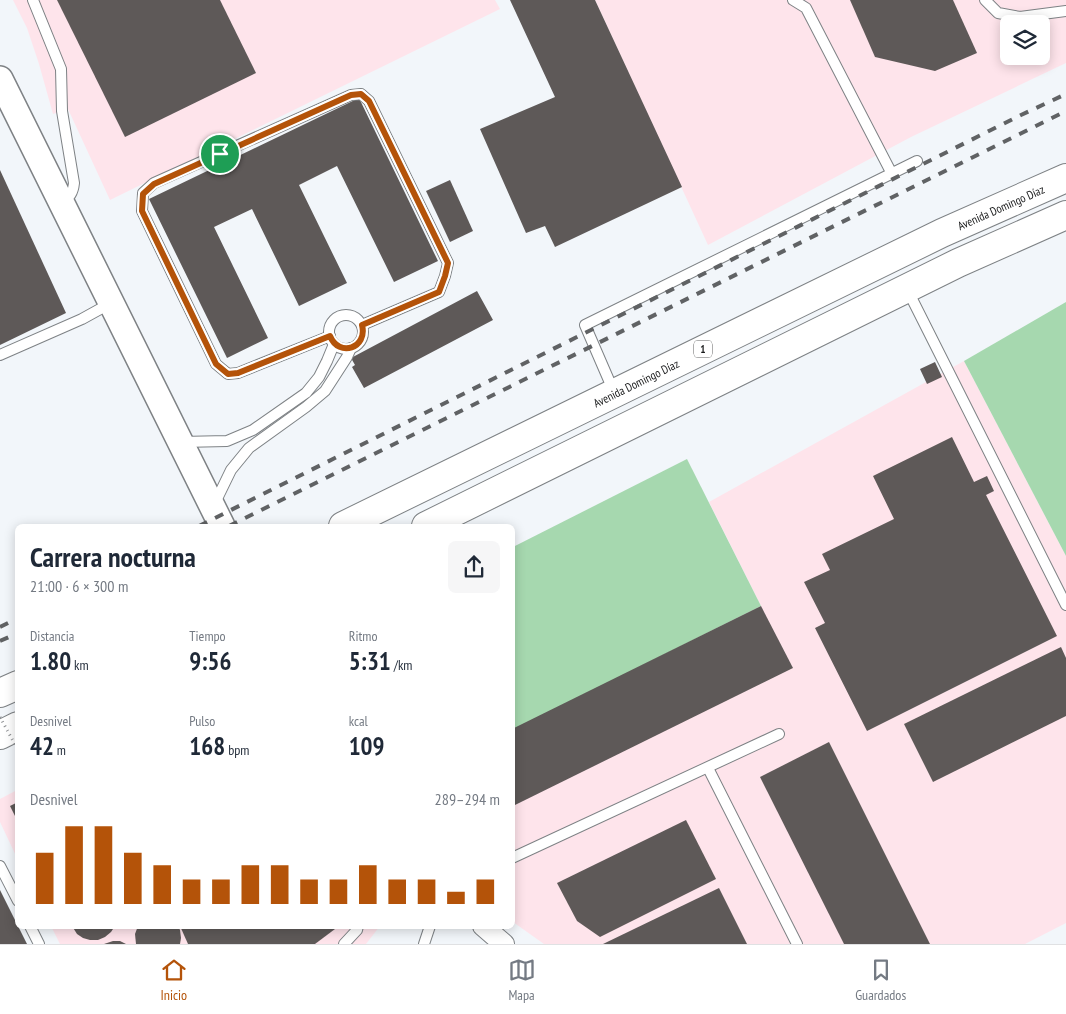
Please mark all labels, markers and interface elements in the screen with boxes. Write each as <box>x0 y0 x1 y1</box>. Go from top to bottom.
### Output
map controls <box>1000 15 1050 65</box>
button: layers <box>1000 15 1050 65</box>
pin <box>199 133 241 175</box>
icon: arrive <box>206 140 234 168</box>
street label: Avenida Domingo Díaz <box>955 181 1046 233</box>
road number: 1 <box>694 340 712 358</box>
street label: Avenida Domingo Díaz <box>591 355 681 410</box>
text: Carrera nocturna <box>30 538 196 575</box>
button: share <box>448 541 500 593</box>
text: 21:00 · 6 × 300 m <box>30 576 128 596</box>
text: Distancia <box>30 627 74 645</box>
text: Tiempo <box>189 627 226 645</box>
text: Ritmo <box>349 627 377 645</box>
text: 1.80 <box>30 645 71 677</box>
text: 9:56 <box>189 645 231 677</box>
text: 5:31 <box>349 645 391 677</box>
text: km <box>71 656 89 674</box>
text: /km <box>391 656 412 674</box>
text: Desnivel <box>30 712 72 730</box>
text: Pulso <box>189 712 215 730</box>
text: kcal <box>349 712 368 730</box>
text: 42 <box>30 730 54 762</box>
text: 168 <box>189 730 225 762</box>
text: 109 <box>349 730 385 762</box>
text: m <box>54 741 66 759</box>
text: bpm <box>225 741 249 759</box>
text: Desnivel <box>30 789 77 809</box>
text: 289–294 m <box>435 789 500 809</box>
tab: Inicio <box>160 956 188 1004</box>
tab: Mapa <box>508 956 536 1004</box>
tab: Guardados <box>855 956 906 1004</box>

